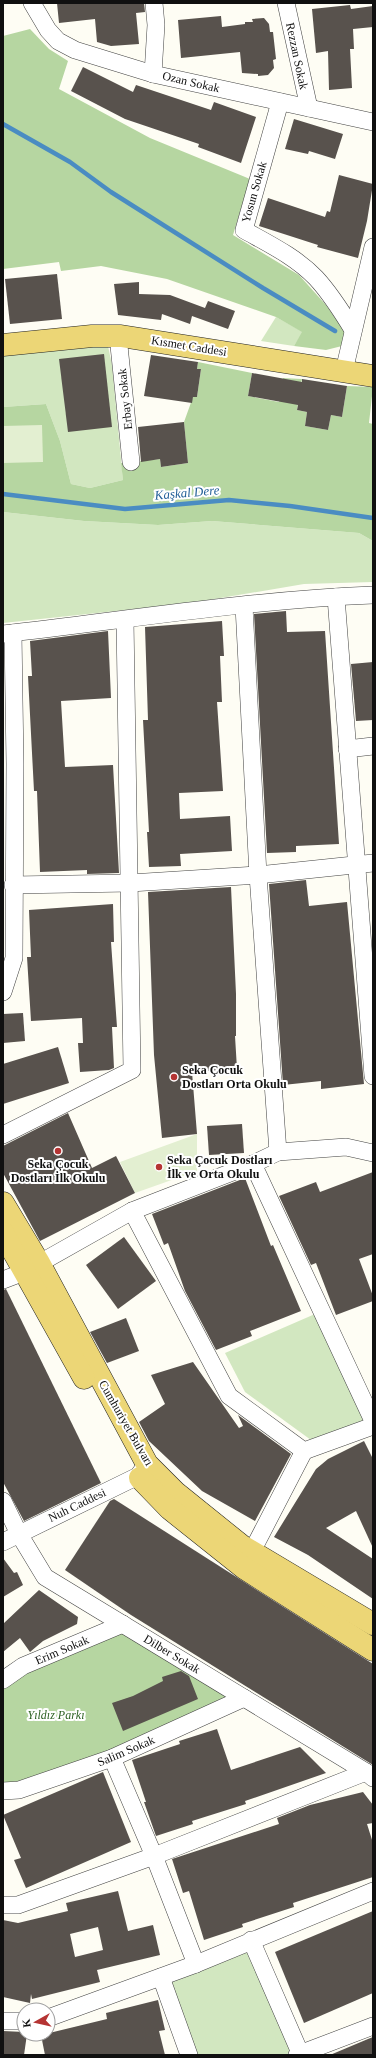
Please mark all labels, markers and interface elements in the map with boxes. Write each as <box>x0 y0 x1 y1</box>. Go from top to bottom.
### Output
street label: Rezzan Sokak <box>283 21 311 91</box>
street label: Ozan Sokak <box>161 69 221 95</box>
street label: Yosun Sokak <box>239 160 269 224</box>
street label: Kısmet Caddesi <box>150 333 228 359</box>
street label: Erbay Sokak <box>115 368 135 430</box>
water label: Kaşkal Dere <box>153 482 220 503</box>
place label: Seka Çocuk Dostları Orta Okulu <box>182 1063 287 1091</box>
marker: Seka Çocuk Dostları Orta Okulu <box>169 1072 179 1082</box>
marker: Seka Çocuk Dostları İlk Okulu <box>53 1146 63 1156</box>
place label: Seka Çocuk Dostları İlk ve Orta Okulu <box>167 1153 273 1181</box>
place label: Seka Çocuk Dostları İlk Okulu <box>11 1157 106 1185</box>
marker: Seka Çocuk Dostları İlk ve Orta Okulu <box>154 1162 164 1172</box>
street label: Cumhuriyet Bulvarı <box>96 1378 156 1469</box>
street label: Nuh Caddesi <box>46 1485 109 1525</box>
street label: Erim Sokak <box>33 1632 91 1668</box>
street label: Dilber Sokak <box>141 1632 203 1676</box>
park label: Yıldız Parkı <box>27 1708 85 1722</box>
street label: Salim Sokak <box>95 1733 157 1769</box>
north arrow <box>16 2002 56 2042</box>
text: K <box>19 2018 33 2028</box>

